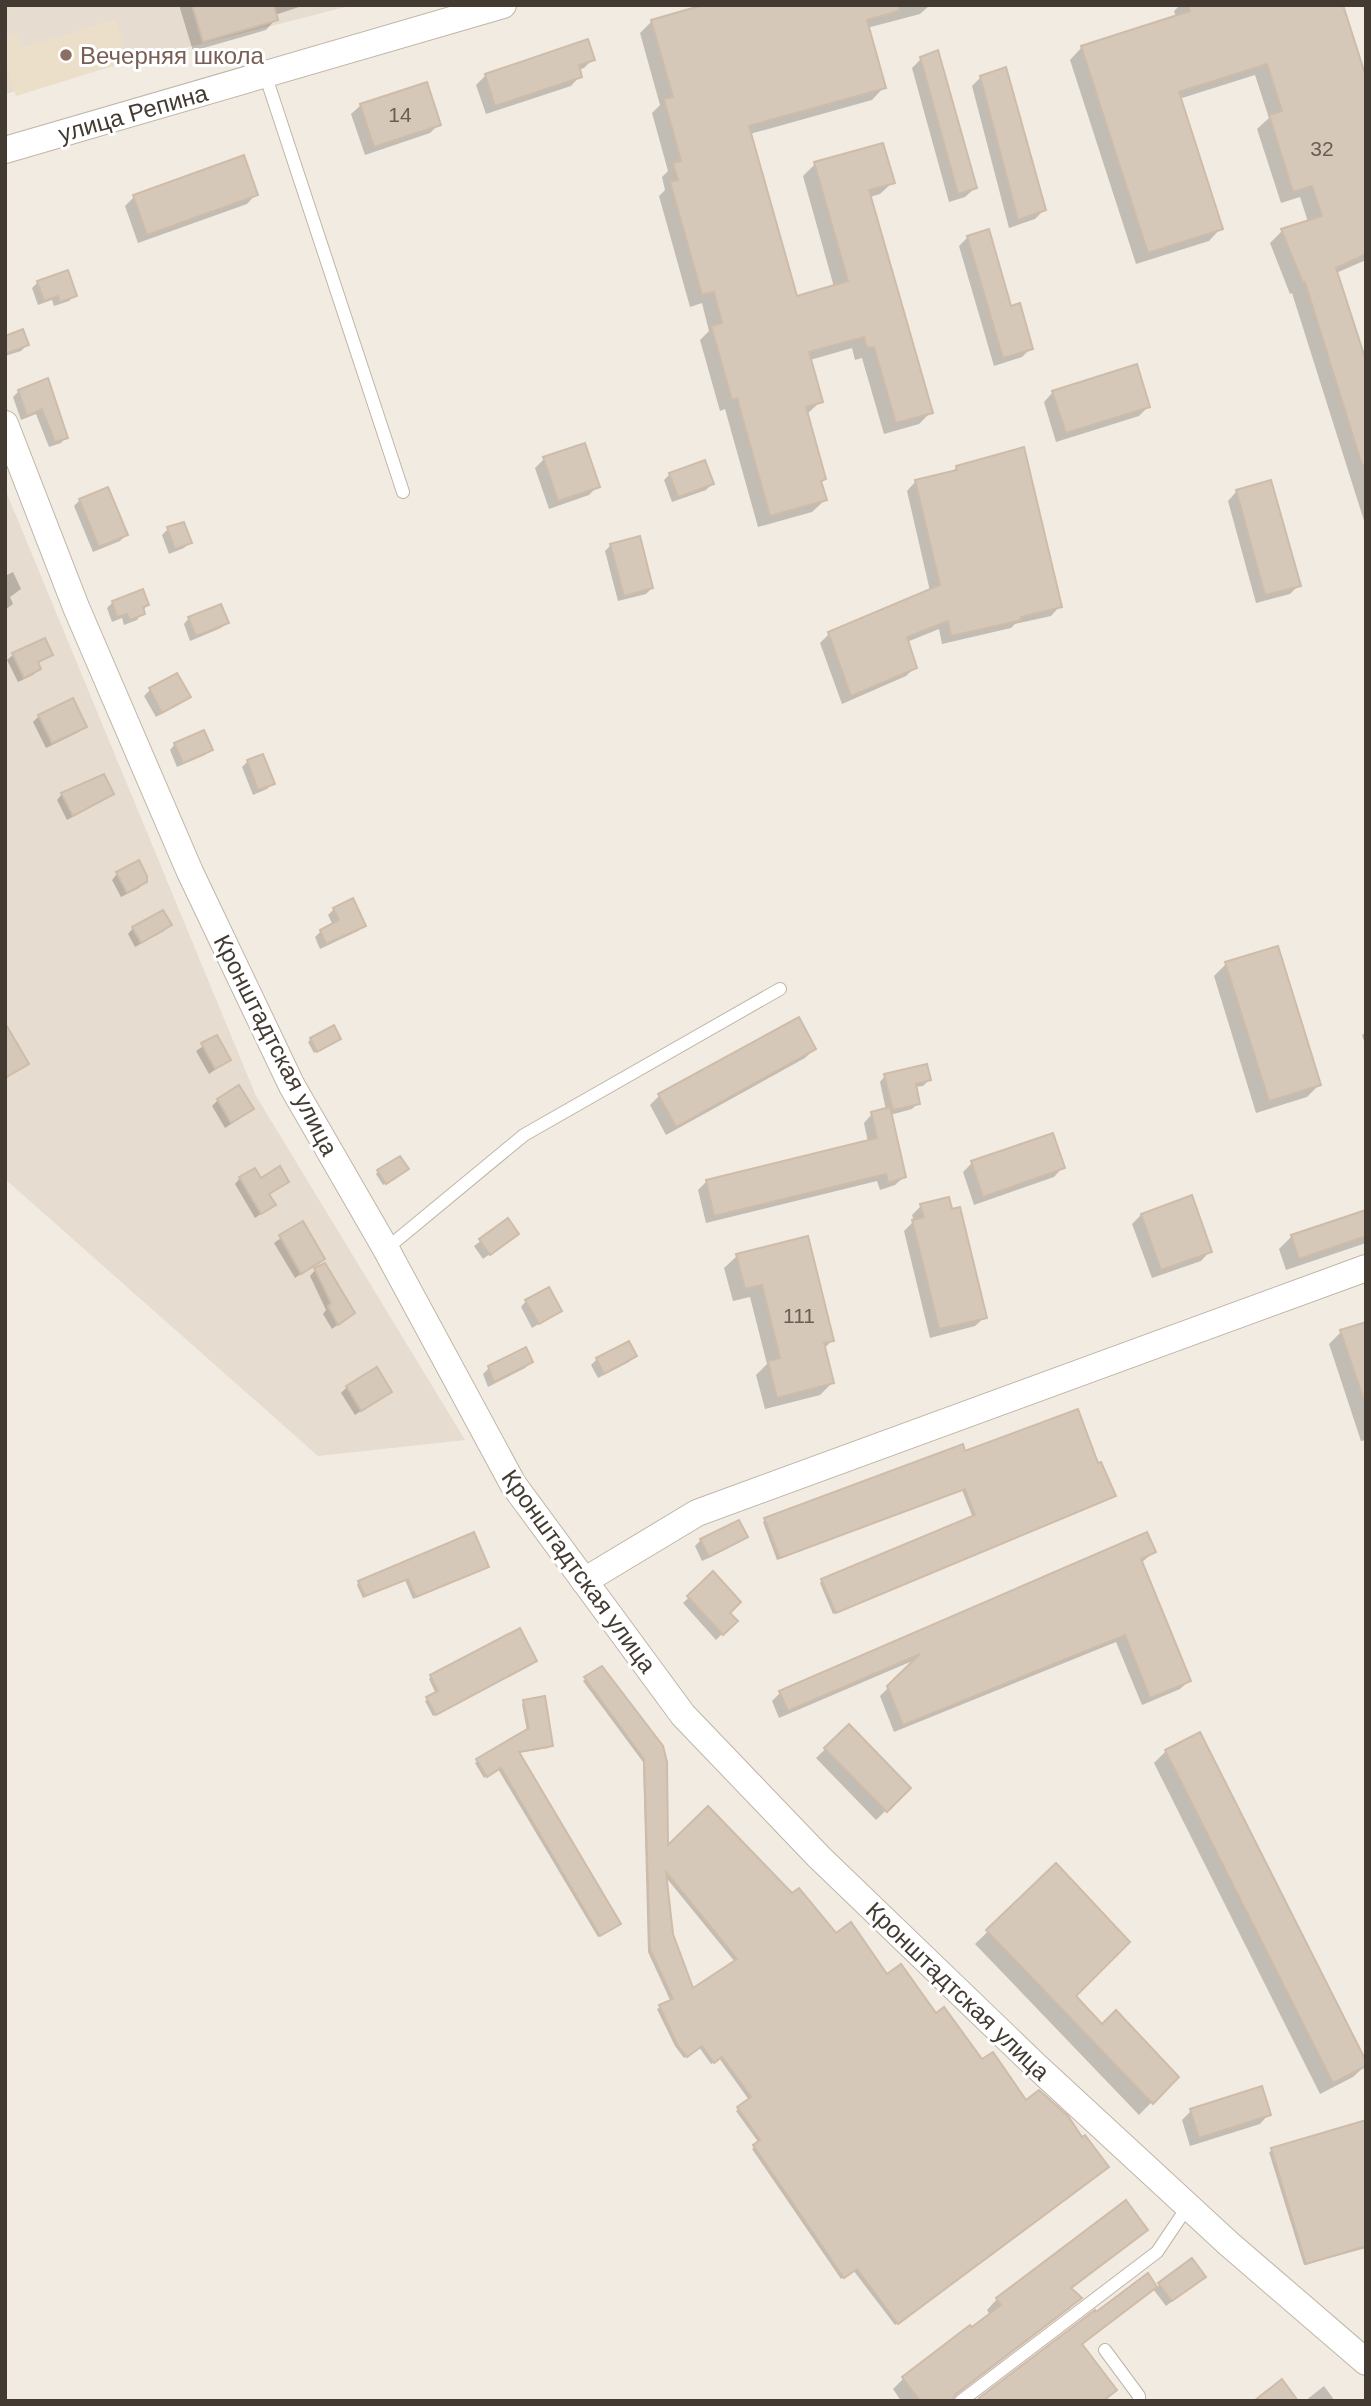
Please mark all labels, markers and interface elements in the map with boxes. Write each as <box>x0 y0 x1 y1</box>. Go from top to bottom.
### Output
place label: Вечерняя школа <box>80 42 265 69</box>
marker: Вечерняя школа <box>58 47 74 63</box>
street label: улица Репина <box>55 79 211 147</box>
house number: 14 <box>388 103 412 126</box>
house number: 32 <box>1310 137 1334 160</box>
street label: Кронштадтская улица <box>209 930 344 1160</box>
house number: 111 <box>783 1304 815 1327</box>
street label: Кронштадтская улица <box>496 1464 662 1678</box>
street label: Кронштадтская улица <box>861 1897 1056 2086</box>

